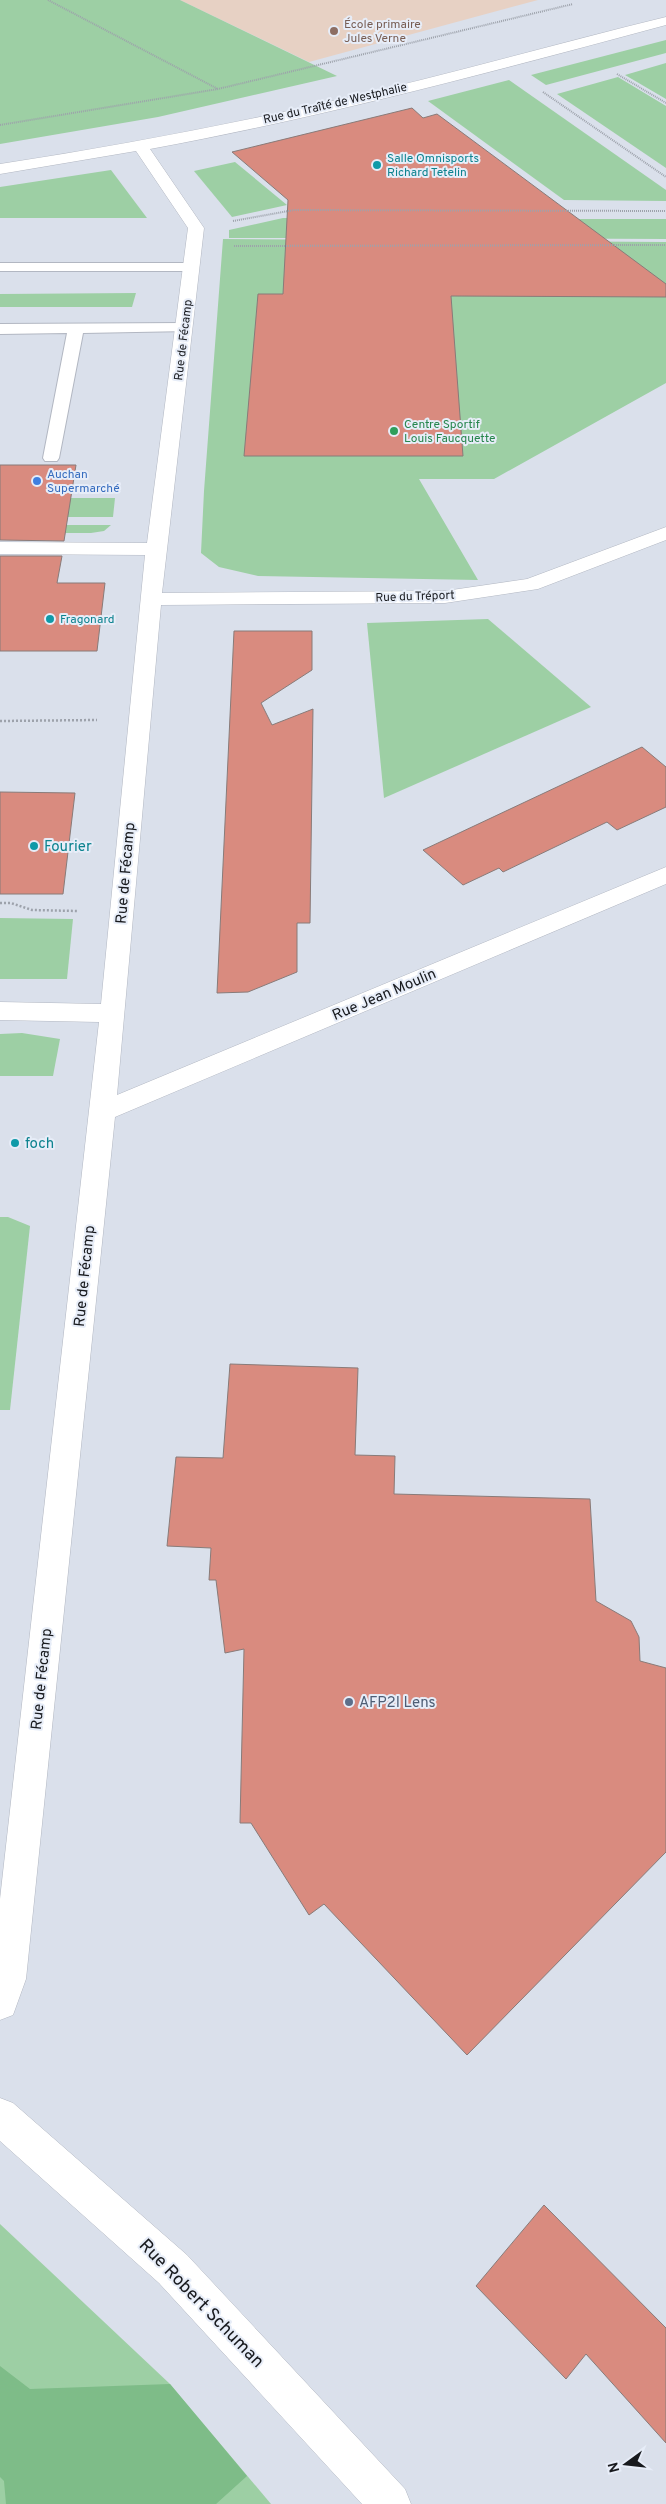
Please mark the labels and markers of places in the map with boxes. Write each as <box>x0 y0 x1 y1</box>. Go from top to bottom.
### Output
place label: École primaire Jules Verne <box>344 17 421 47</box>
marker: École primaire Jules Verne <box>328 25 340 37</box>
place label: Salle Omnisports Richard Tetelin <box>387 151 479 181</box>
marker: Salle Omnisports Richard Tetelin <box>371 159 383 171</box>
place label: Centre Sportif Louis Faucquette <box>404 417 496 447</box>
marker: Centre Sportif Louis Faucquette <box>388 425 400 437</box>
place label: Auchan Supermarché <box>47 467 120 497</box>
marker: Auchan Supermarché <box>31 475 43 487</box>
place label: Fragonard <box>60 612 115 628</box>
marker: Fragonard <box>44 613 56 625</box>
place label: Fourier <box>44 838 92 857</box>
marker: Fourier <box>28 840 40 852</box>
place label: foch <box>25 1135 54 1154</box>
marker: foch <box>9 1137 21 1149</box>
place label: AFP2I Lens <box>359 1694 436 1713</box>
marker: AFP2I Lens <box>343 1696 355 1708</box>

